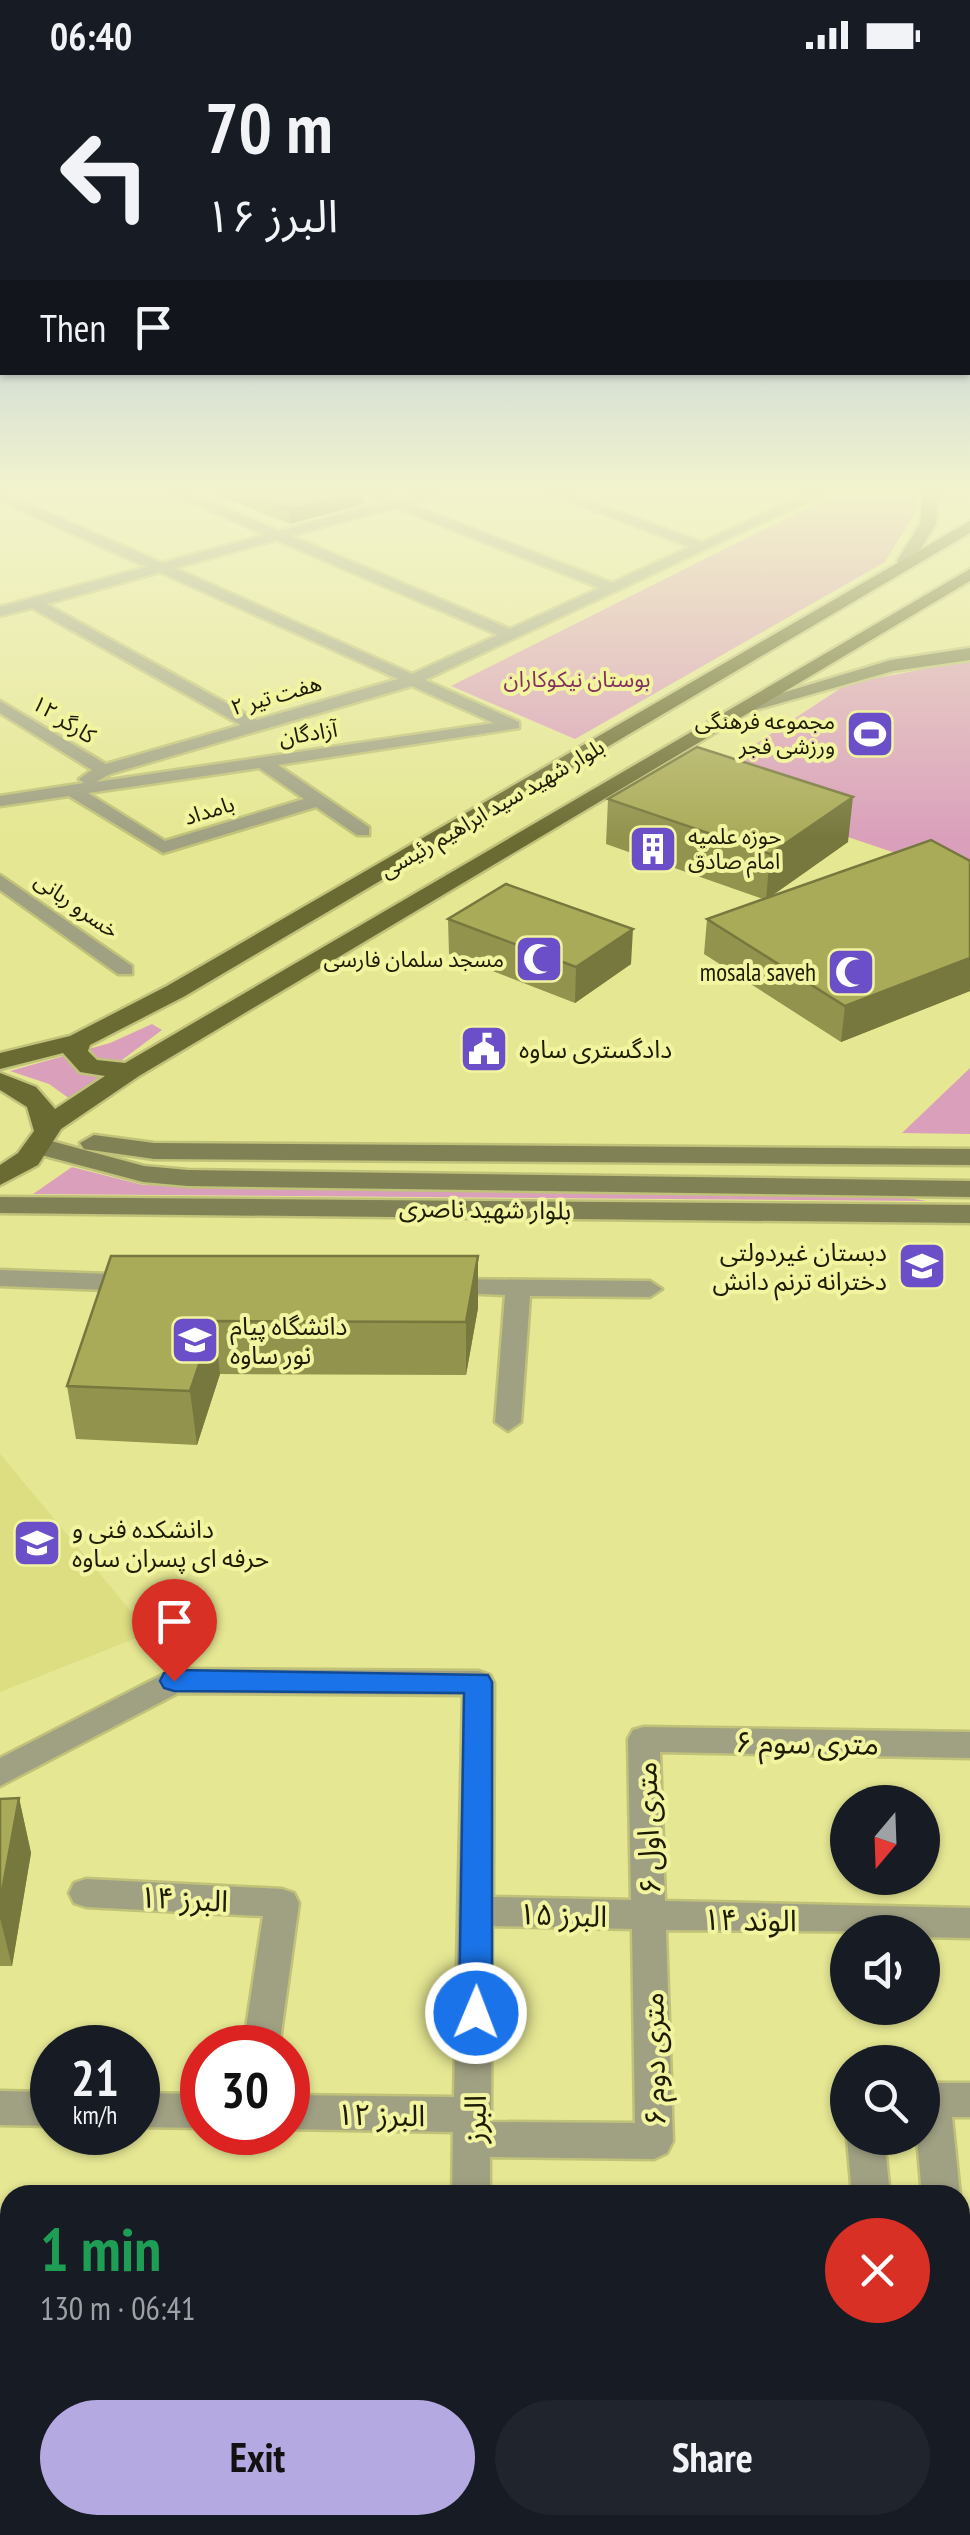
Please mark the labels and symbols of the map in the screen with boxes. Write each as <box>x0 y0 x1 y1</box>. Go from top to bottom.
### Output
park label: بوستان نیکوکاران <box>504 665 650 693</box>
street label: هفت تیر ۲ <box>227 669 325 721</box>
street label: کارگر ۱۲ <box>27 689 102 750</box>
place label: مجموعه فرهنگی ورزشی فجر <box>695 707 835 760</box>
sports icon: مجموعه فرهنگی ورزشی فجر <box>844 708 896 760</box>
street label: آزادگان <box>277 714 341 751</box>
street label: بلوار شهید سید ابراهیم رئیسی <box>375 732 611 886</box>
street label: بامداد <box>180 789 238 831</box>
place label: حوزه علمیه امام صادق <box>688 822 781 878</box>
building icon: حوزه علمیه امام صادق <box>627 823 679 875</box>
street label: خسرو ربانی <box>29 866 125 944</box>
mosque icon: مسجد سلمان فارسی <box>513 933 565 985</box>
place label: مسجد سلمان فارسی <box>324 945 504 973</box>
mosque icon: mosala saveh <box>825 946 877 998</box>
place label: mosala saveh <box>700 956 816 988</box>
public building icon: دادگستری ساوه <box>458 1023 510 1075</box>
place label: دادگستری ساوه <box>519 1033 672 1065</box>
street label: بلوار شهید ناصری <box>399 1192 571 1226</box>
place label: دبستان غیردولتی دخترانه ترنم دانش <box>713 1236 887 1301</box>
school or university icon: دبستان غیردولتی دخترانه ترنم دانش <box>896 1240 948 1292</box>
place label: دانشگاه پیام نور ساوه <box>230 1310 347 1371</box>
school or university icon: دانشگاه پیام نور ساوه <box>169 1314 221 1366</box>
place label: دانشکده فنی و حرفه ای پسران ساوه <box>72 1513 269 1574</box>
school or university icon: دانشکده فنی و حرفه ای پسران ساوه <box>11 1517 63 1569</box>
pin <box>132 1579 217 1682</box>
street label: ۶ متری سوم <box>735 1721 879 1767</box>
street label: ۶ متری اول <box>625 1761 669 1895</box>
north arrow <box>830 1785 940 1895</box>
street label: البرز ۱۴ <box>139 1876 229 1920</box>
street label: البرز ۱۵ <box>518 1893 608 1935</box>
street label: الوند ۱۴ <box>703 1899 797 1939</box>
position arrow <box>424 1961 528 2065</box>
street label: ۶ متری دوم <box>632 1992 678 2126</box>
speed limit sign: 30 <box>180 2025 310 2155</box>
street label: البرز ۱۲ <box>336 2094 426 2134</box>
street label: البرز <box>454 2095 494 2144</box>

